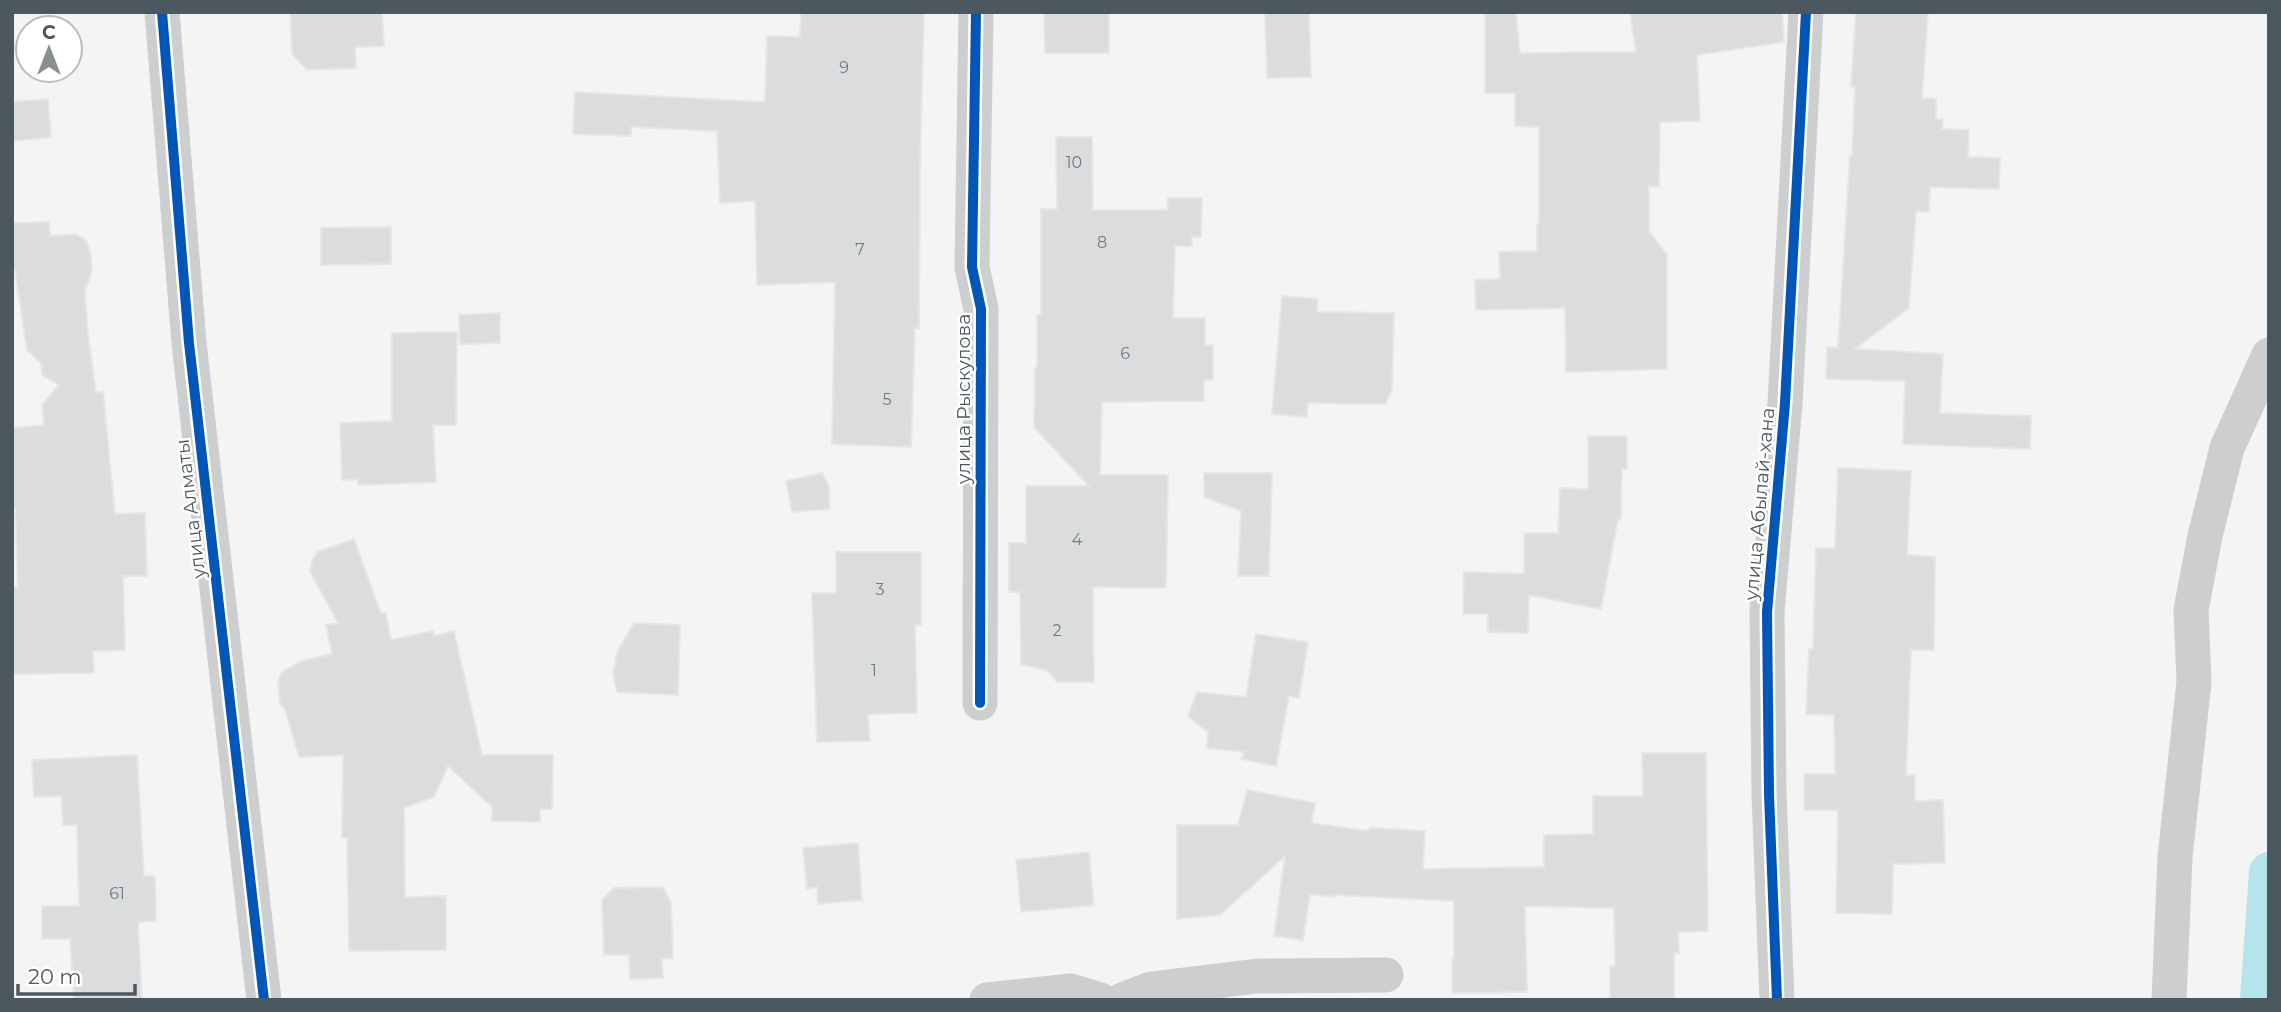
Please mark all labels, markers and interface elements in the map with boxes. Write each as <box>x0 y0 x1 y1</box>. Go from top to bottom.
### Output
north arrow <box>14 14 84 84</box>
text: С <box>42 21 56 44</box>
house number: 9 <box>839 58 849 77</box>
house number: 10 <box>1066 153 1082 172</box>
house number: 8 <box>1097 233 1107 252</box>
house number: 7 <box>855 240 865 259</box>
street label: улица Рыскулова <box>952 314 975 485</box>
house number: 6 <box>1120 344 1130 363</box>
house number: 5 <box>882 390 892 409</box>
street label: улица Абылай-хана <box>1740 407 1779 602</box>
street label: улица Алматы <box>171 438 211 581</box>
house number: 4 <box>1072 530 1083 549</box>
house number: 3 <box>875 580 885 599</box>
house number: 2 <box>1052 621 1062 640</box>
house number: 1 <box>871 661 877 680</box>
house number: 61 <box>109 884 125 903</box>
scale bar <box>18 953 135 997</box>
text: 20 m <box>28 964 82 989</box>

